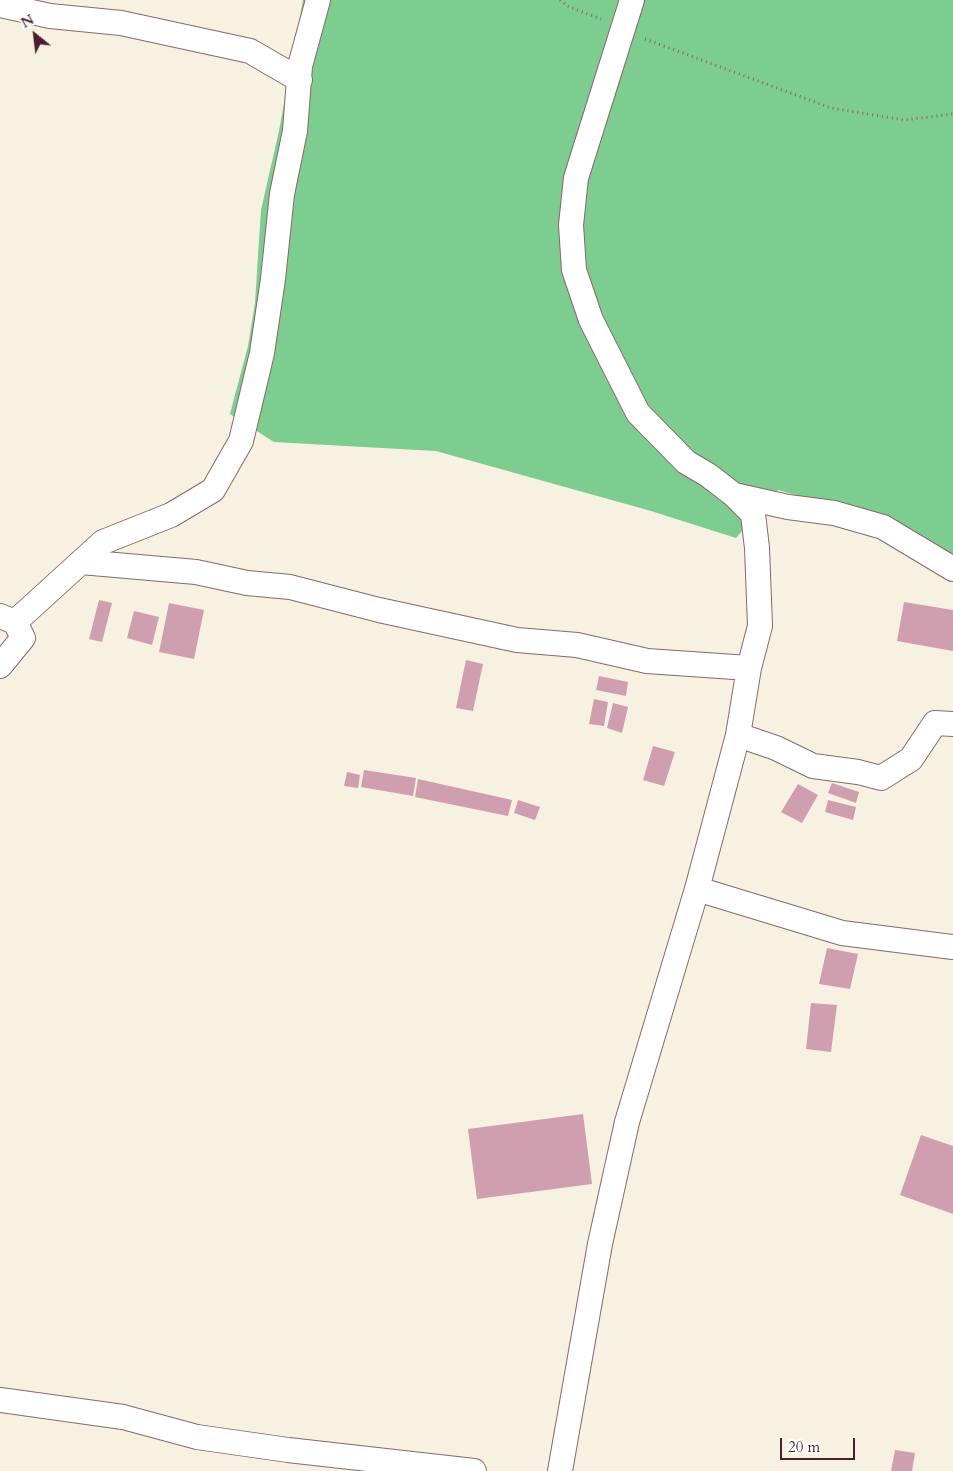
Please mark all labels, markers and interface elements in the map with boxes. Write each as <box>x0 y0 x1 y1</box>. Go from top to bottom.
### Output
north arrow <box>10 10 60 60</box>
text: N <box>18 10 37 33</box>
scale bar <box>783 1428 858 1460</box>
text: 20 m <box>788 1437 820 1457</box>

